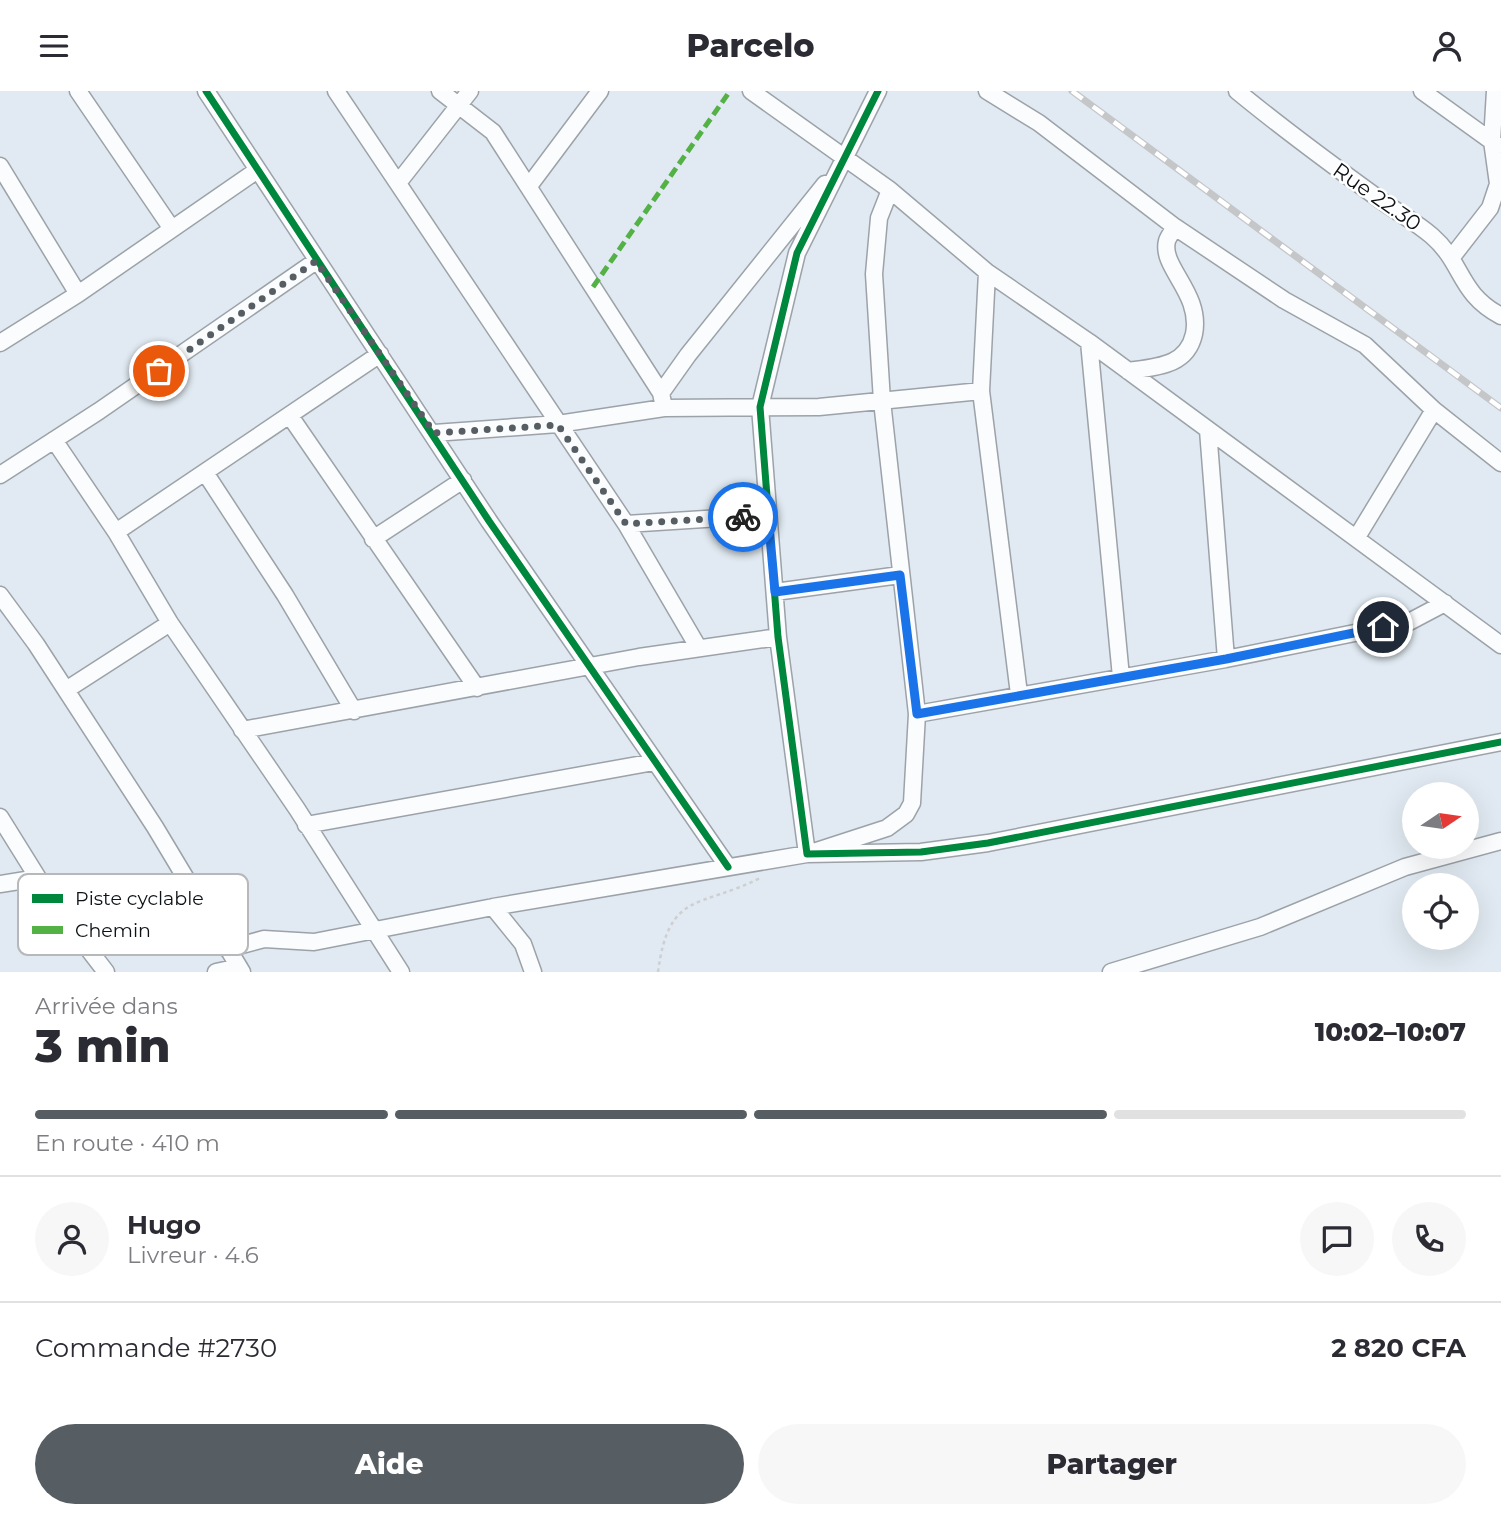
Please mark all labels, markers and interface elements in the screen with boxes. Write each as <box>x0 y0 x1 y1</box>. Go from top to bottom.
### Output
text: Parcelo <box>686 26 815 65</box>
icon: menu <box>35 27 73 65</box>
icon: person <box>1428 27 1466 65</box>
street label: Rue 22.30 <box>1328 157 1426 236</box>
pin <box>129 341 189 401</box>
icon: bag <box>140 352 178 390</box>
courier <box>708 482 778 552</box>
icon: bike <box>724 498 762 536</box>
pin <box>1353 597 1413 657</box>
icon: home <box>1364 608 1402 646</box>
north arrow <box>1402 782 1479 859</box>
map controls <box>1402 782 1479 950</box>
button: locate <box>1402 873 1479 950</box>
legend <box>18 874 248 955</box>
text: Piste cyclable <box>75 887 204 910</box>
text: Chemin <box>75 919 151 942</box>
text: Arrivée dans <box>35 992 178 1020</box>
text: 10:02–10:07 <box>1315 1016 1466 1048</box>
text: 3 min <box>35 1017 171 1074</box>
text: En route · 410 m <box>35 1129 220 1157</box>
button: person <box>35 1202 109 1276</box>
button: chat <box>1300 1202 1374 1276</box>
button: phone <box>1392 1202 1466 1276</box>
text: Hugo <box>127 1209 201 1241</box>
text: Livreur · 4.6 <box>127 1241 259 1269</box>
text: Commande #2730 <box>35 1332 277 1364</box>
text: 2 820 CFA <box>1331 1332 1466 1364</box>
button: Aide <box>35 1424 744 1504</box>
button: Partager <box>758 1424 1466 1504</box>

